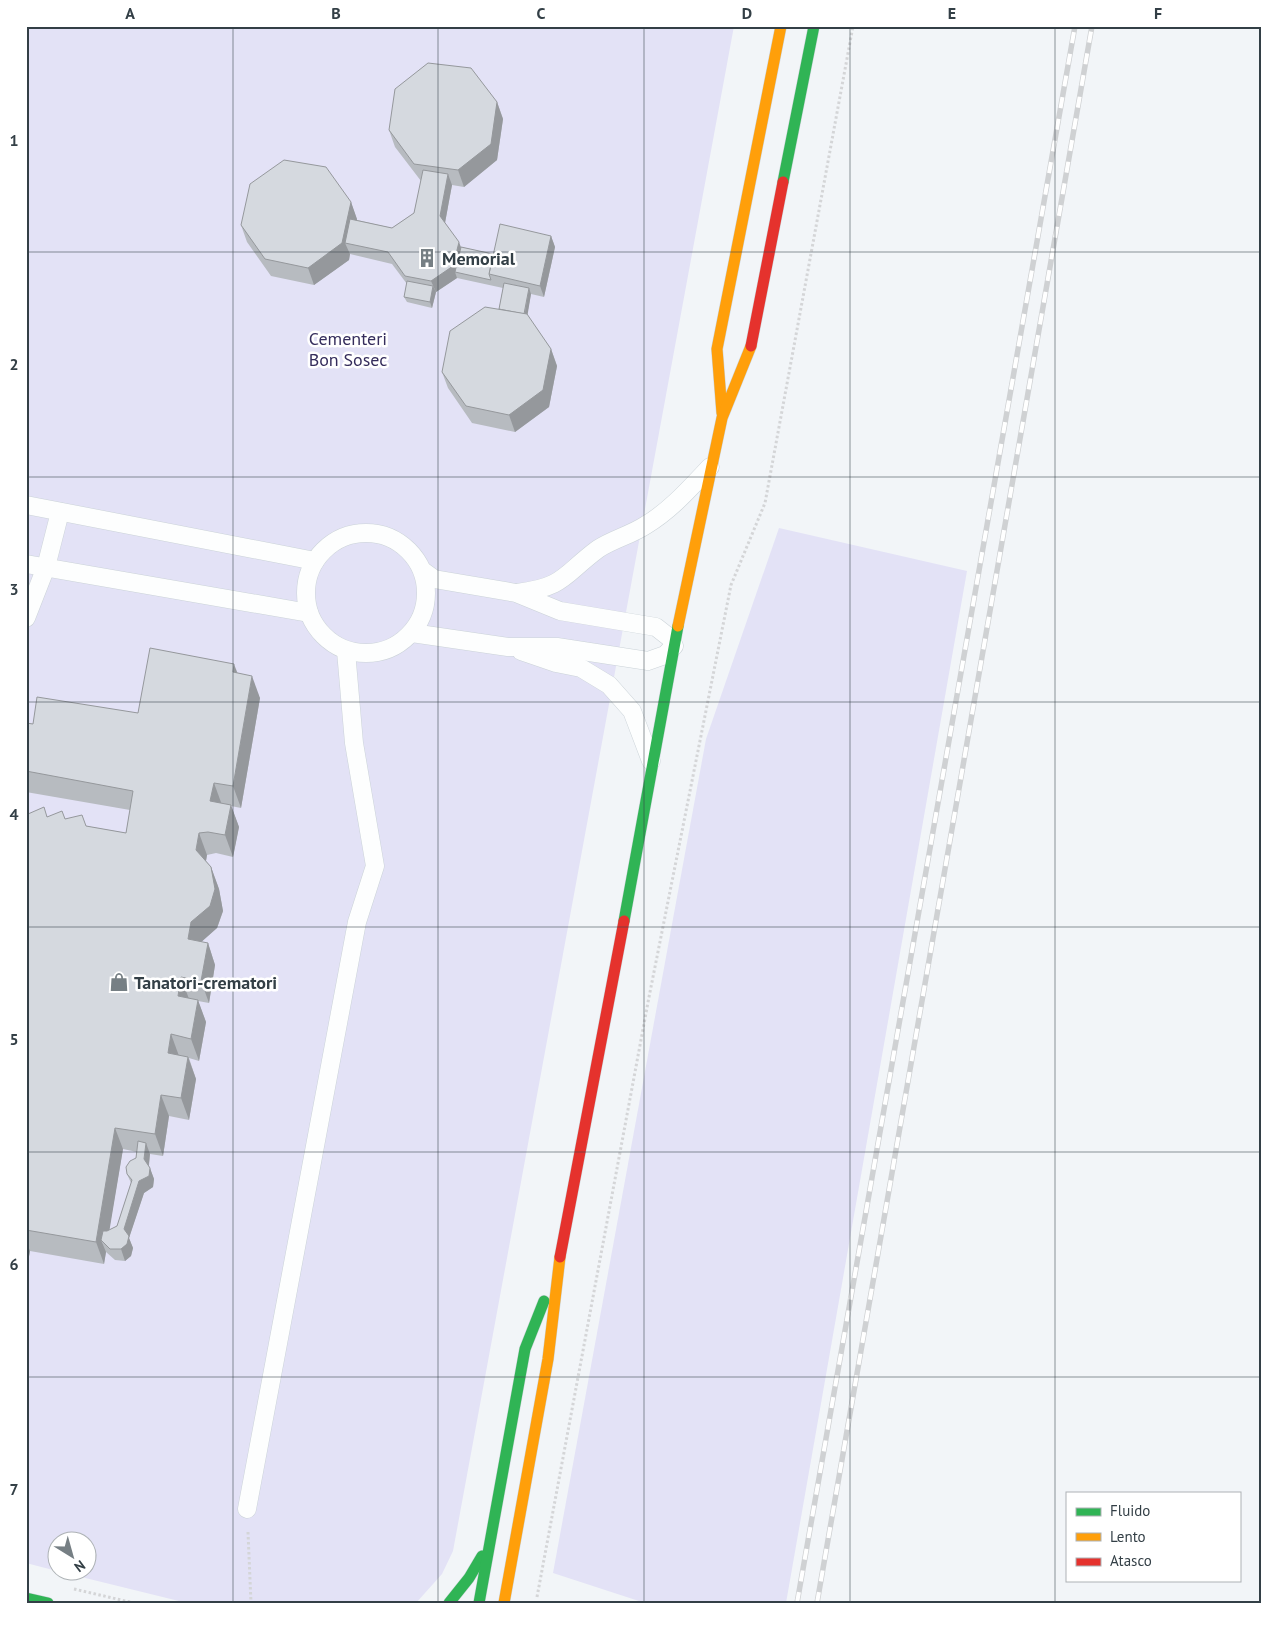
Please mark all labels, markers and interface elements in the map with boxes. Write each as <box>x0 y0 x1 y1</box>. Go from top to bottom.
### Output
text: A <box>125 3 135 23</box>
text: B <box>331 3 341 23</box>
text: C <box>537 3 546 23</box>
text: D <box>742 3 752 23</box>
text: E <box>948 3 956 23</box>
text: F <box>1154 3 1162 23</box>
text: 1 <box>9 130 19 150</box>
building icon: Memorial <box>416 247 438 269</box>
place label: Memorial <box>442 247 516 270</box>
park label: Cementeri Bon Sosec <box>309 327 387 371</box>
text: 2 <box>9 354 19 374</box>
text: 3 <box>9 579 19 599</box>
text: 4 <box>9 804 19 824</box>
shop icon: Tanatori-crematori <box>108 971 130 993</box>
place label: Tanatori-crematori <box>134 971 277 994</box>
text: 5 <box>9 1029 19 1049</box>
text: 6 <box>9 1254 19 1274</box>
text: 7 <box>9 1479 19 1499</box>
legend <box>1066 1492 1240 1582</box>
text: Fluido <box>1110 1501 1150 1520</box>
text: Lento <box>1110 1527 1146 1546</box>
north arrow <box>48 1532 98 1582</box>
text: Atasco <box>1110 1551 1152 1570</box>
text: N <box>71 1556 89 1576</box>

